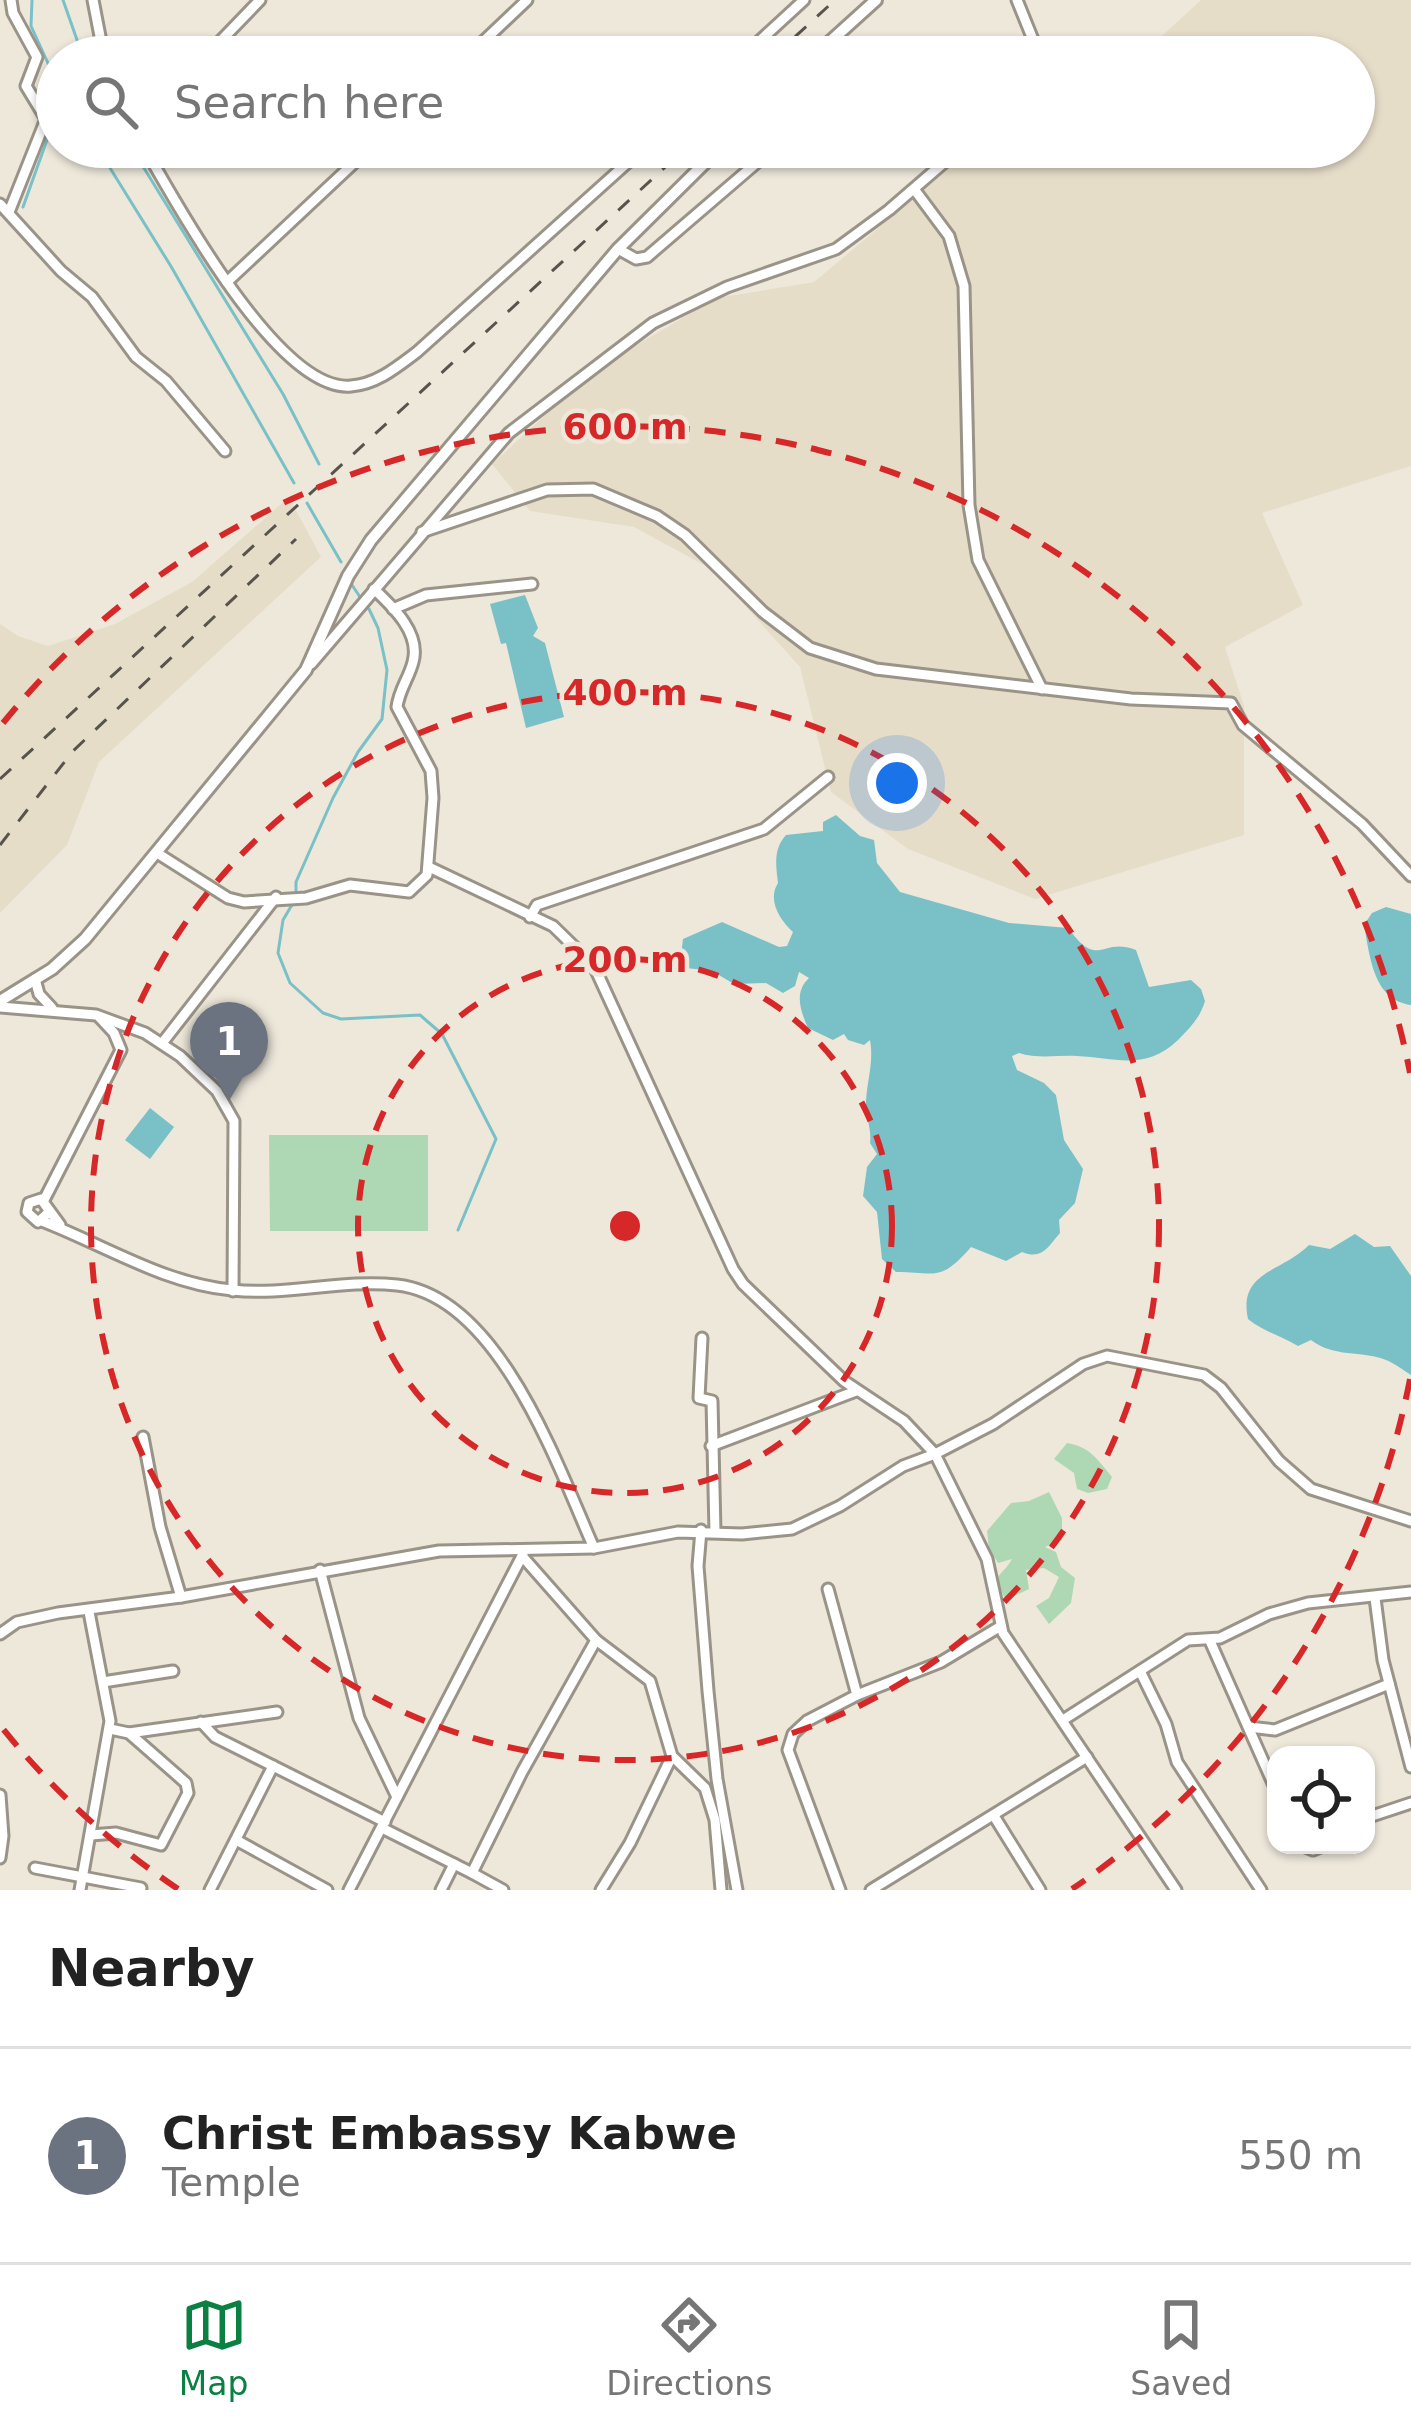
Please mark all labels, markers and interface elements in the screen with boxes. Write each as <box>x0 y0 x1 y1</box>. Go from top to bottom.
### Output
search box <box>36 36 1375 168</box>
icon: search <box>78 69 144 135</box>
text: Search here <box>174 76 444 129</box>
text: 600 m <box>562 406 688 447</box>
text: 400 m <box>562 672 688 713</box>
your location <box>867 753 927 813</box>
text: 200 m <box>562 939 688 980</box>
pin: 1 <box>190 1002 268 1101</box>
centre of rings <box>604 1205 646 1247</box>
map controls <box>1267 1746 1375 1854</box>
button: locate <box>1267 1746 1375 1854</box>
text: Nearby <box>48 1939 255 1998</box>
text: Christ Embassy Kabwe <box>162 2107 737 2160</box>
text: 1 <box>73 2133 101 2178</box>
text: 550 m <box>1238 2133 1363 2178</box>
text: Temple <box>162 2160 301 2205</box>
tab: Map <box>179 2292 249 2403</box>
tab: Directions <box>606 2292 772 2403</box>
tab: Saved <box>1130 2292 1232 2403</box>

